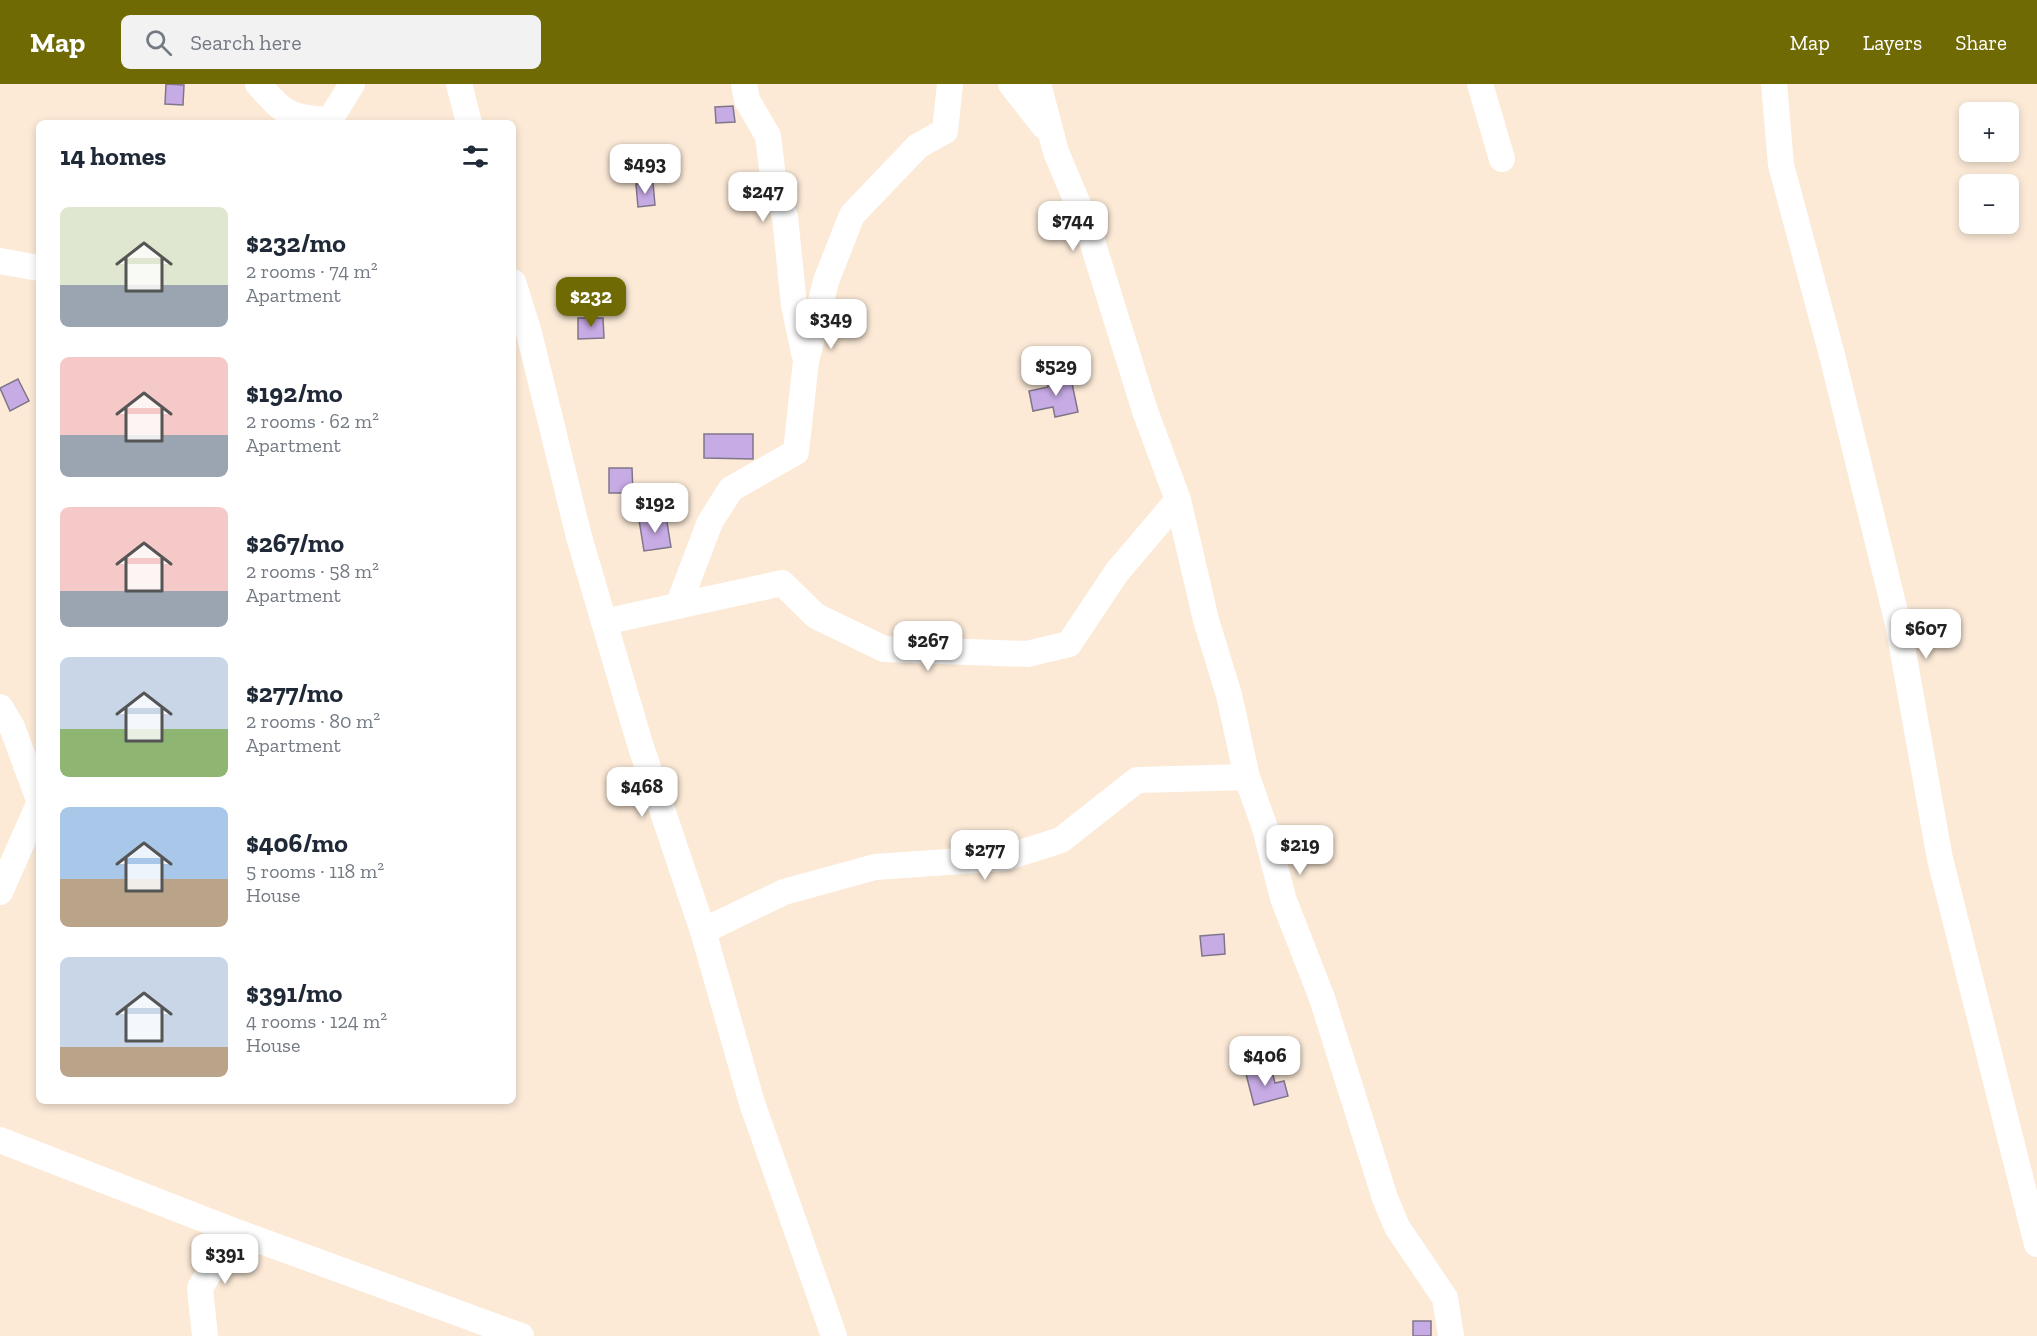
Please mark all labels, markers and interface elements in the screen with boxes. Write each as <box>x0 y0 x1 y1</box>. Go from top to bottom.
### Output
search box <box>121 15 541 69</box>
text: Map <box>30 26 85 59</box>
icon: search <box>142 26 175 59</box>
text: Search here <box>190 29 302 56</box>
text: Map <box>1790 30 1830 55</box>
text: Layers <box>1863 30 1922 55</box>
text: Share <box>1955 30 2007 55</box>
map controls <box>1959 102 2019 234</box>
button: + <box>1959 102 2019 162</box>
text: 14 homes <box>60 140 166 172</box>
icon: filters <box>459 140 492 173</box>
pin: $493 <box>609 144 681 195</box>
text: $493 <box>624 151 666 175</box>
pin: $247 <box>727 172 799 223</box>
button: − <box>1959 174 2019 234</box>
text: $247 <box>742 179 784 203</box>
pin: $744 <box>1037 201 1109 252</box>
text: $744 <box>1052 208 1094 232</box>
text: $232/mo <box>246 227 346 259</box>
icon: home <box>108 231 180 303</box>
text: 2 rooms · 74 m² <box>246 259 378 283</box>
pin: $232 <box>555 277 627 328</box>
text: Apartment <box>246 283 341 307</box>
text: $232 <box>570 284 612 308</box>
pin: $349 <box>795 299 867 350</box>
text: $349 <box>810 306 852 330</box>
pin: $529 <box>1020 346 1092 397</box>
text: $529 <box>1035 353 1077 377</box>
text: $192/mo <box>246 377 343 409</box>
icon: home <box>108 381 180 453</box>
text: 2 rooms · 62 m² <box>246 409 379 433</box>
text: Apartment <box>246 433 341 457</box>
pin: $192 <box>619 483 691 534</box>
text: $192 <box>635 490 675 514</box>
text: $267/mo <box>246 527 344 559</box>
icon: home <box>108 531 180 603</box>
text: 2 rooms · 58 m² <box>246 559 379 583</box>
text: Apartment <box>246 583 341 607</box>
pin: $607 <box>1890 609 1962 660</box>
text: $607 <box>1905 616 1947 640</box>
pin: $267 <box>892 621 964 672</box>
text: $267 <box>907 628 949 652</box>
text: $277/mo <box>246 677 343 709</box>
icon: home <box>108 681 180 753</box>
text: 2 rooms · 80 m² <box>246 709 380 733</box>
text: Apartment <box>246 733 341 757</box>
pin: $468 <box>606 767 678 818</box>
text: $468 <box>621 774 663 798</box>
pin: $219 <box>1264 825 1336 876</box>
text: $406/mo <box>246 827 348 859</box>
pin: $277 <box>949 830 1021 881</box>
icon: home <box>108 831 180 903</box>
text: $219 <box>1280 832 1320 856</box>
text: $277 <box>965 837 1005 861</box>
text: 5 rooms · 118 m² <box>246 859 384 883</box>
text: House <box>246 883 300 907</box>
text: $391/mo <box>246 977 342 1009</box>
icon: home <box>108 981 180 1053</box>
text: 4 rooms · 124 m² <box>246 1009 387 1033</box>
text: House <box>246 1033 300 1057</box>
pin: $406 <box>1229 1036 1301 1087</box>
text: $406 <box>1243 1043 1287 1067</box>
pin: $391 <box>189 1234 261 1285</box>
text: $391 <box>205 1241 245 1265</box>

